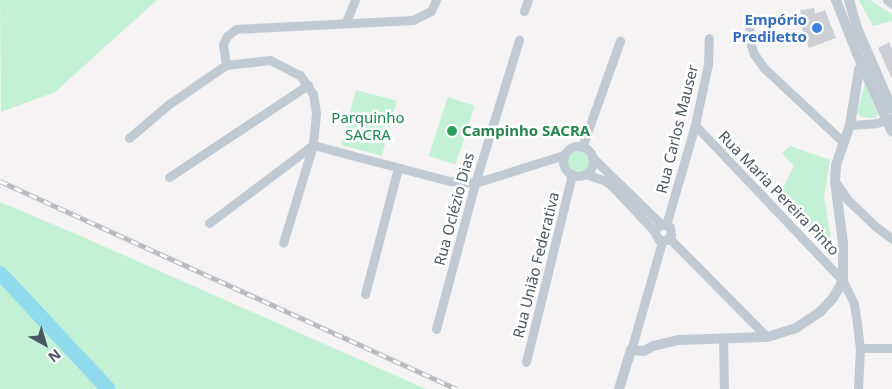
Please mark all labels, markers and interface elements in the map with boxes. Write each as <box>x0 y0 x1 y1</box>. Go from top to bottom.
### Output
place label: Empório Prediletto <box>733 10 807 45</box>
marker: Empório Prediletto <box>811 22 823 34</box>
street label: Rua Carlos Mauser <box>652 63 702 195</box>
park label: Parquinho SACRA <box>331 108 405 143</box>
place label: Campinho SACRA <box>462 122 590 140</box>
marker: Campinho SACRA <box>446 125 458 137</box>
street label: Rua Maria Pereira Pinto <box>715 127 843 259</box>
street label: Rua Oclézio Dias <box>430 150 478 268</box>
street label: Rua União Federativa <box>509 190 563 340</box>
north arrow <box>20 319 70 369</box>
text: N <box>44 345 65 367</box>

